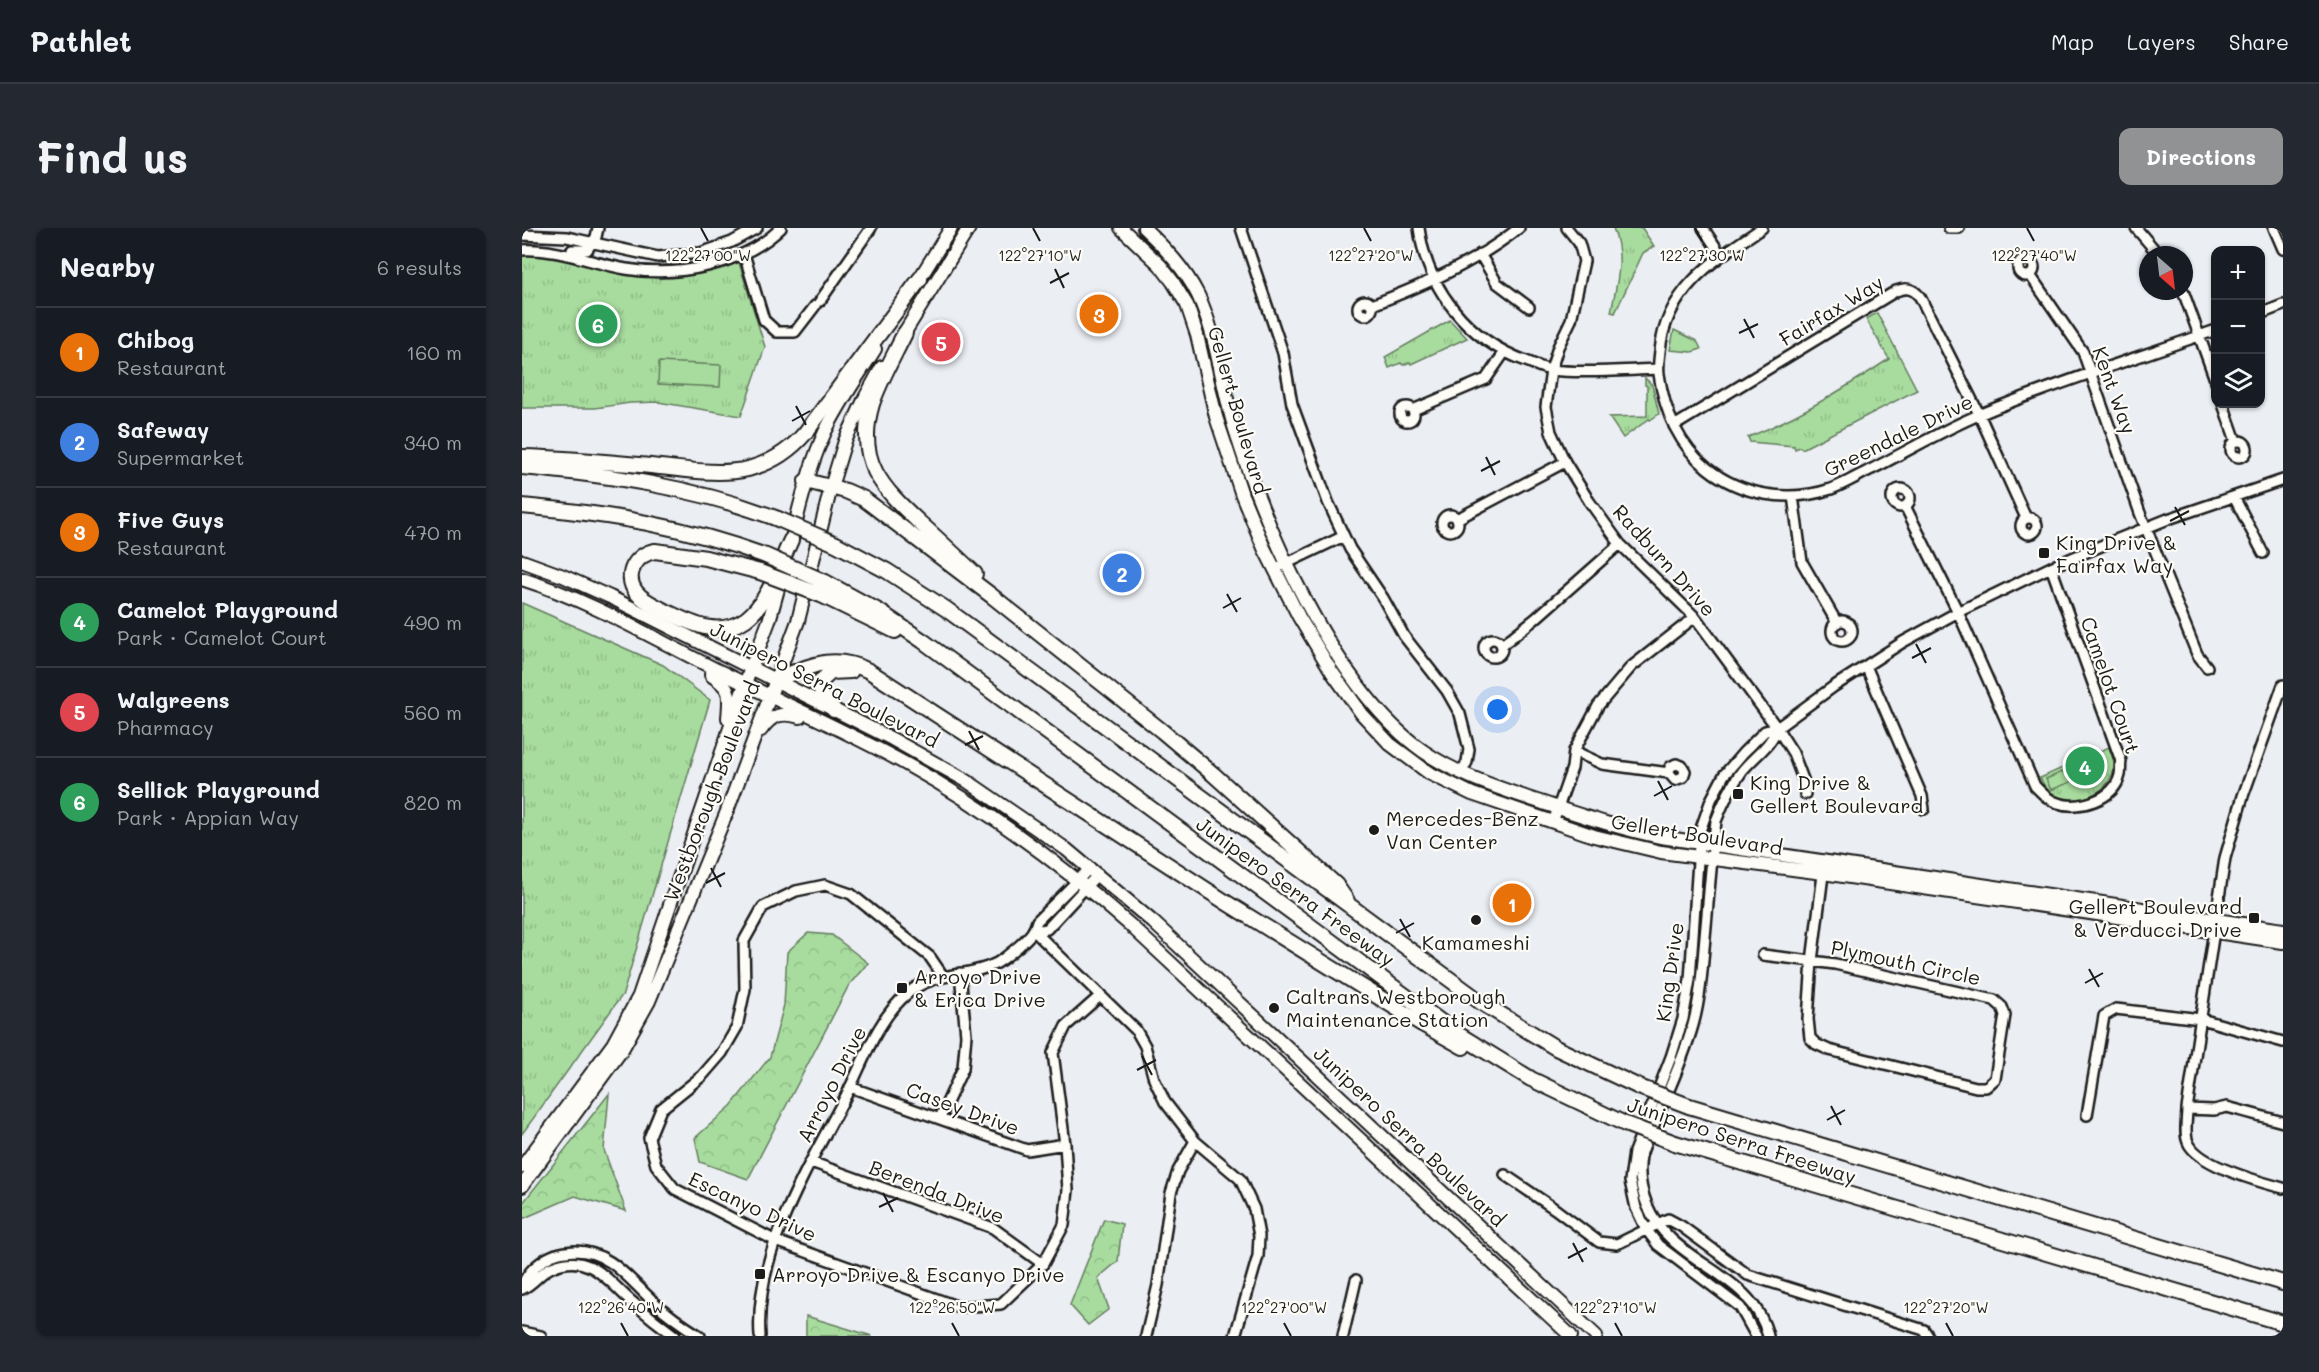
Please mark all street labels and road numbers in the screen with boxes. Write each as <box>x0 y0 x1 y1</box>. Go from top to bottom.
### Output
street label: Fairfax Way <box>1774 269 1888 351</box>
street label: Gellert Boulevard <box>1203 323 1275 497</box>
street label: Kent Way <box>2087 343 2143 437</box>
street label: Greendale Drive <box>1819 388 1977 482</box>
street label: Radburn Drive <box>1608 499 1722 621</box>
street label: Camelot Court <box>2075 613 2147 757</box>
street label: Junipero Serra Boulevard <box>706 615 944 753</box>
street label: Westborough Boulevard <box>657 677 765 905</box>
street label: Gellert Boulevard <box>1609 808 1785 860</box>
street label: Junipero Serra Freeway <box>1192 810 1400 972</box>
street label: King Drive <box>1649 921 1689 1023</box>
street label: Plymouth Circle <box>1829 933 1983 991</box>
street label: Arroyo Drive <box>791 1021 871 1147</box>
street label: Junipero Serra Boulevard <box>1309 1040 1511 1232</box>
street label: Casey Drive <box>903 1076 1023 1140</box>
street label: Junipero Serra Freeway <box>1624 1091 1860 1189</box>
street label: Berenda Drive <box>866 1153 1008 1229</box>
street label: Escanyo Drive <box>685 1165 821 1247</box>

